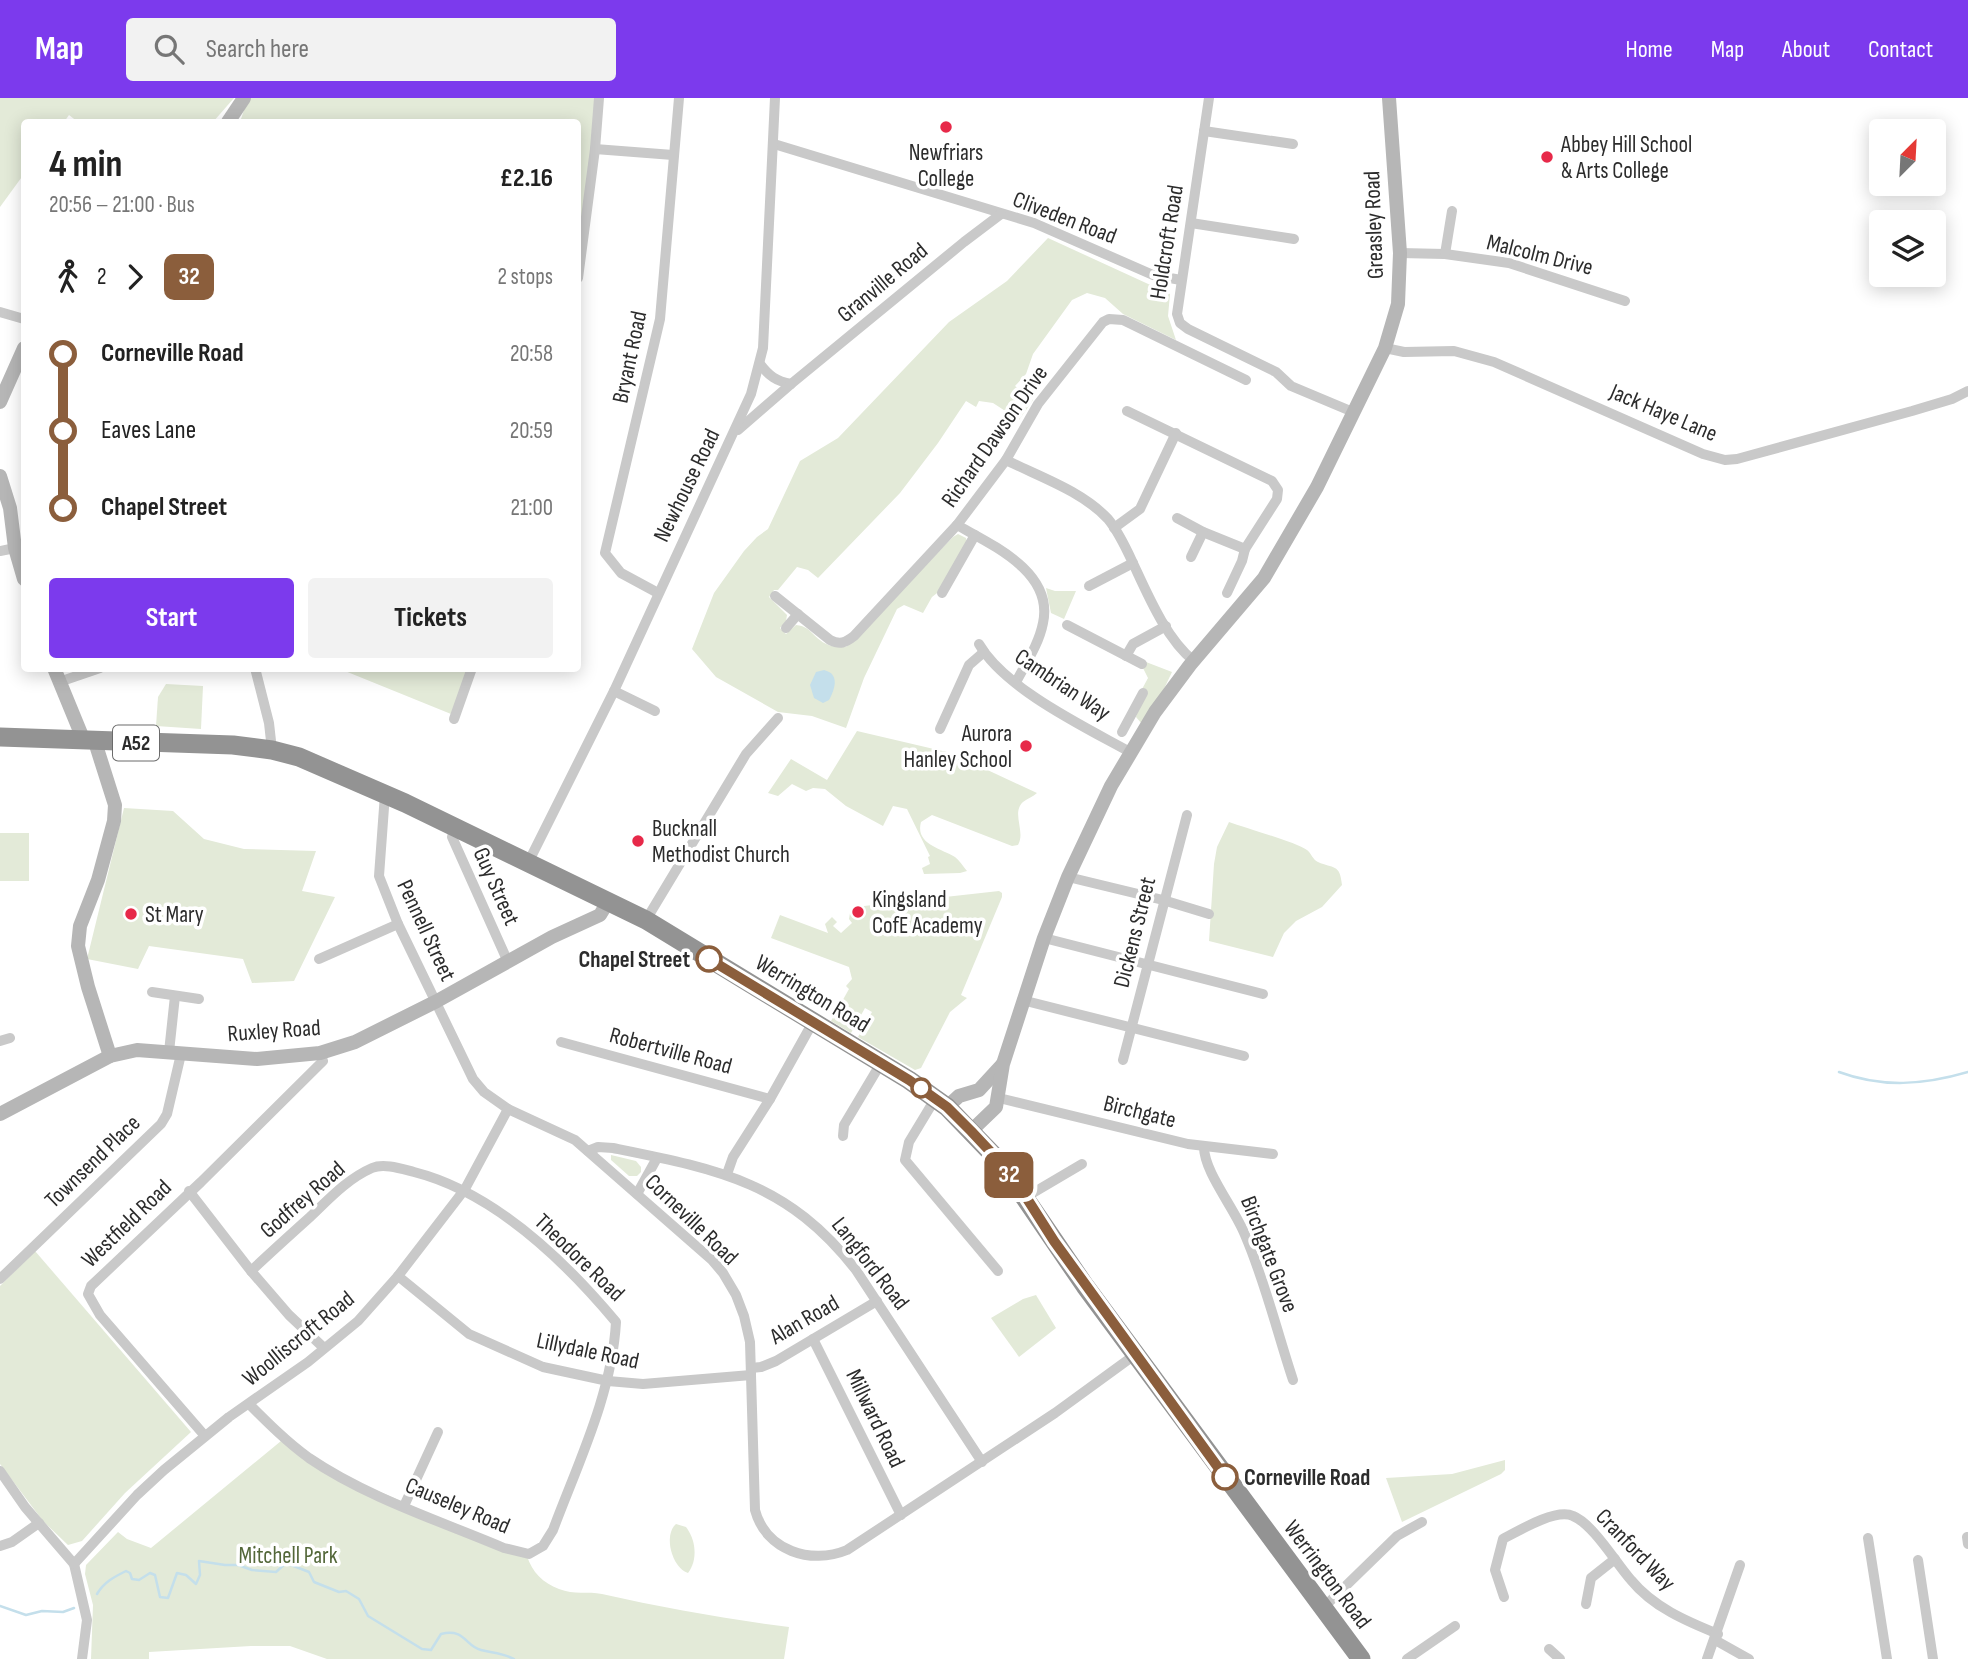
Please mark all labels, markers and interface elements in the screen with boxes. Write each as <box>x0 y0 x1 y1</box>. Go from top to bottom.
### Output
search box <box>126 18 616 81</box>
text: Map <box>35 29 84 69</box>
icon: search <box>150 30 188 68</box>
text: Search here <box>206 34 309 65</box>
text: Home <box>1625 35 1673 64</box>
text: Map <box>1711 35 1744 64</box>
text: About <box>1782 35 1830 64</box>
text: Contact <box>1868 35 1933 64</box>
marker: Newfriars College <box>938 119 954 135</box>
north arrow <box>1869 119 1946 196</box>
map controls <box>1869 119 1946 287</box>
place label: Abbey Hill School & Arts College <box>1560 131 1692 185</box>
place label: Newfriars College <box>909 139 983 193</box>
text: 4 min <box>49 142 122 187</box>
marker: Abbey Hill School & Arts College <box>1539 149 1555 165</box>
text: £2.16 <box>500 163 553 194</box>
street label: Greasley Road <box>1358 170 1390 280</box>
street label: Holdcroft Road <box>1144 183 1190 301</box>
street label: Cliveden Road <box>1009 185 1120 251</box>
text: 20:56 – 21:00 · Bus <box>49 191 195 219</box>
button: layers <box>1869 210 1946 287</box>
street label: Malcolm Drive <box>1484 228 1596 282</box>
street label: Granville Road <box>832 237 934 329</box>
icon: walk <box>49 258 87 296</box>
icon: forward <box>116 258 154 296</box>
text: 32 <box>178 262 200 291</box>
text: 2 <box>97 263 106 291</box>
text: 2 stops <box>497 263 553 291</box>
street label: Bryant Road <box>607 309 653 406</box>
text: Corneville Road <box>101 338 244 369</box>
text: 20:58 <box>510 340 553 368</box>
street label: Richard Dawson Drive <box>936 360 1054 513</box>
street label: Jack Haye Lane <box>1605 377 1721 448</box>
text: Eaves Lane <box>101 415 196 446</box>
text: 20:59 <box>510 417 553 445</box>
street label: Newhouse Road <box>648 424 726 547</box>
text: Chapel Street <box>101 492 227 523</box>
text: 21:00 <box>511 494 553 522</box>
button: Start <box>49 578 294 658</box>
button: Tickets <box>308 578 553 658</box>
street label: Cambrian Way <box>1009 643 1116 727</box>
place label: Aurora Hanley School <box>903 720 1012 774</box>
road number: A52 <box>113 726 159 760</box>
marker: Aurora Hanley School <box>1018 738 1034 754</box>
place label: Bucknall Methodist Church <box>652 815 790 869</box>
marker: Bucknall Methodist Church <box>630 833 646 849</box>
street label: Guy Street <box>467 843 526 930</box>
street label: Dickens Street <box>1108 874 1162 990</box>
street label: Pennell Street <box>390 875 462 986</box>
place label: Kingsland CofE Academy <box>872 886 983 940</box>
place label: St Mary <box>145 901 204 929</box>
marker: Kingsland CofE Academy <box>850 904 866 920</box>
marker: St Mary <box>123 906 139 922</box>
place label: Chapel Street <box>578 946 690 974</box>
marker: Chapel Street <box>696 946 722 972</box>
street label: Werrington Road <box>750 949 875 1039</box>
street label: Ruxley Road <box>227 1014 321 1048</box>
street label: Robertville Road <box>606 1021 735 1081</box>
unlabelled marker <box>911 1078 931 1098</box>
street label: Birchgate <box>1101 1089 1179 1134</box>
street label: Townsend Place <box>39 1109 146 1214</box>
line badge: 32 <box>978 1152 1040 1198</box>
street label: Godfrey Road <box>254 1155 351 1244</box>
text: 32 <box>998 1160 1020 1189</box>
street label: Corneville Road <box>639 1168 744 1271</box>
street label: Westfield Road <box>76 1174 178 1273</box>
street label: Birchgate Grove <box>1234 1192 1304 1316</box>
street label: Theodore Road <box>528 1208 630 1308</box>
street label: Langford Road <box>825 1212 915 1316</box>
street label: Woolliscroft Road <box>237 1285 360 1392</box>
street label: Alan Road <box>764 1289 844 1351</box>
street label: Lillydale Road <box>534 1326 642 1375</box>
street label: Millward Road <box>839 1365 911 1472</box>
marker: Corneville Road <box>1212 1464 1238 1490</box>
place label: Corneville Road <box>1244 1464 1370 1492</box>
street label: Causeley Road <box>401 1471 514 1540</box>
street label: Cranford Way <box>1589 1503 1681 1597</box>
street label: Werrington Road <box>1277 1515 1377 1634</box>
park label: Mitchell Park <box>239 1542 338 1570</box>

